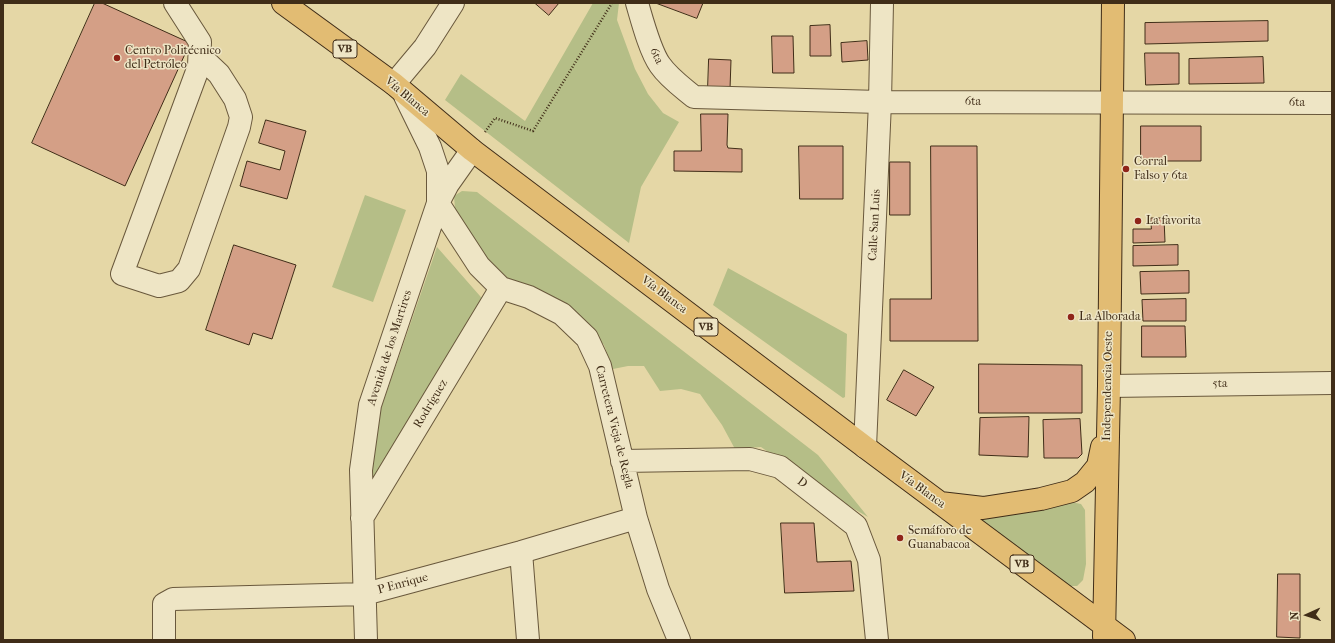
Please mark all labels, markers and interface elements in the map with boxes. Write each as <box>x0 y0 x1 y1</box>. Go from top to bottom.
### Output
road number: VB <box>333 40 357 58</box>
place label: Centro Politécnico del Petróleo <box>125 44 221 72</box>
street label: 6ta <box>646 46 666 66</box>
marker: Centro Politécnico del Petróleo <box>112 53 122 63</box>
street label: Vía Blanca <box>382 74 432 120</box>
street label: 6ta <box>965 95 981 109</box>
street label: 6ta <box>1289 96 1305 110</box>
place label: Corral Falso y 6ta <box>1134 155 1188 183</box>
marker: Corral Falso y 6ta <box>1121 164 1131 174</box>
street label: Calle San Luis <box>866 189 884 261</box>
place label: La favorita <box>1146 214 1201 228</box>
marker: La favorita <box>1133 216 1143 226</box>
street label: Vía Blanca <box>638 273 690 317</box>
street label: Avenida de los Martires <box>365 288 415 408</box>
place label: La Alborada <box>1079 310 1140 324</box>
marker: La Alborada <box>1066 312 1076 322</box>
road number: VB <box>694 318 718 336</box>
street label: Independencia Oeste <box>1100 331 1116 441</box>
street label: Carretera Vieja de Regla <box>592 364 636 490</box>
street label: Rodríguez <box>411 377 451 431</box>
street label: 5ta <box>1212 377 1228 391</box>
street label: Vía Blanca <box>896 468 948 512</box>
street label: D <box>794 474 810 492</box>
place label: Semáforo de Guanabacoa <box>908 524 972 552</box>
marker: Semáforo de Guanabacoa <box>895 533 905 543</box>
road number: VB <box>1010 555 1034 573</box>
street label: P Enrique <box>376 570 430 598</box>
north arrow <box>1287 595 1327 635</box>
text: N <box>1288 611 1301 620</box>

